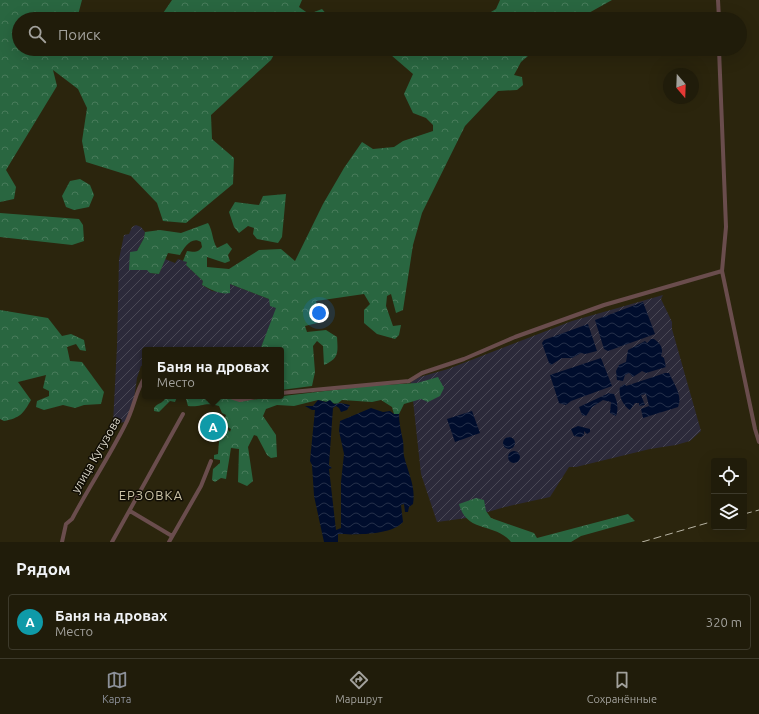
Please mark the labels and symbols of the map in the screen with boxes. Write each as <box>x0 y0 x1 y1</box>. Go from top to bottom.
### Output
north arrow <box>663 68 699 104</box>
your location <box>309 303 329 323</box>
pin: A <box>200 412 226 442</box>
street label: улица Кутузова <box>69 415 123 495</box>
district label: ЕРЗОВКА <box>119 488 183 502</box>

